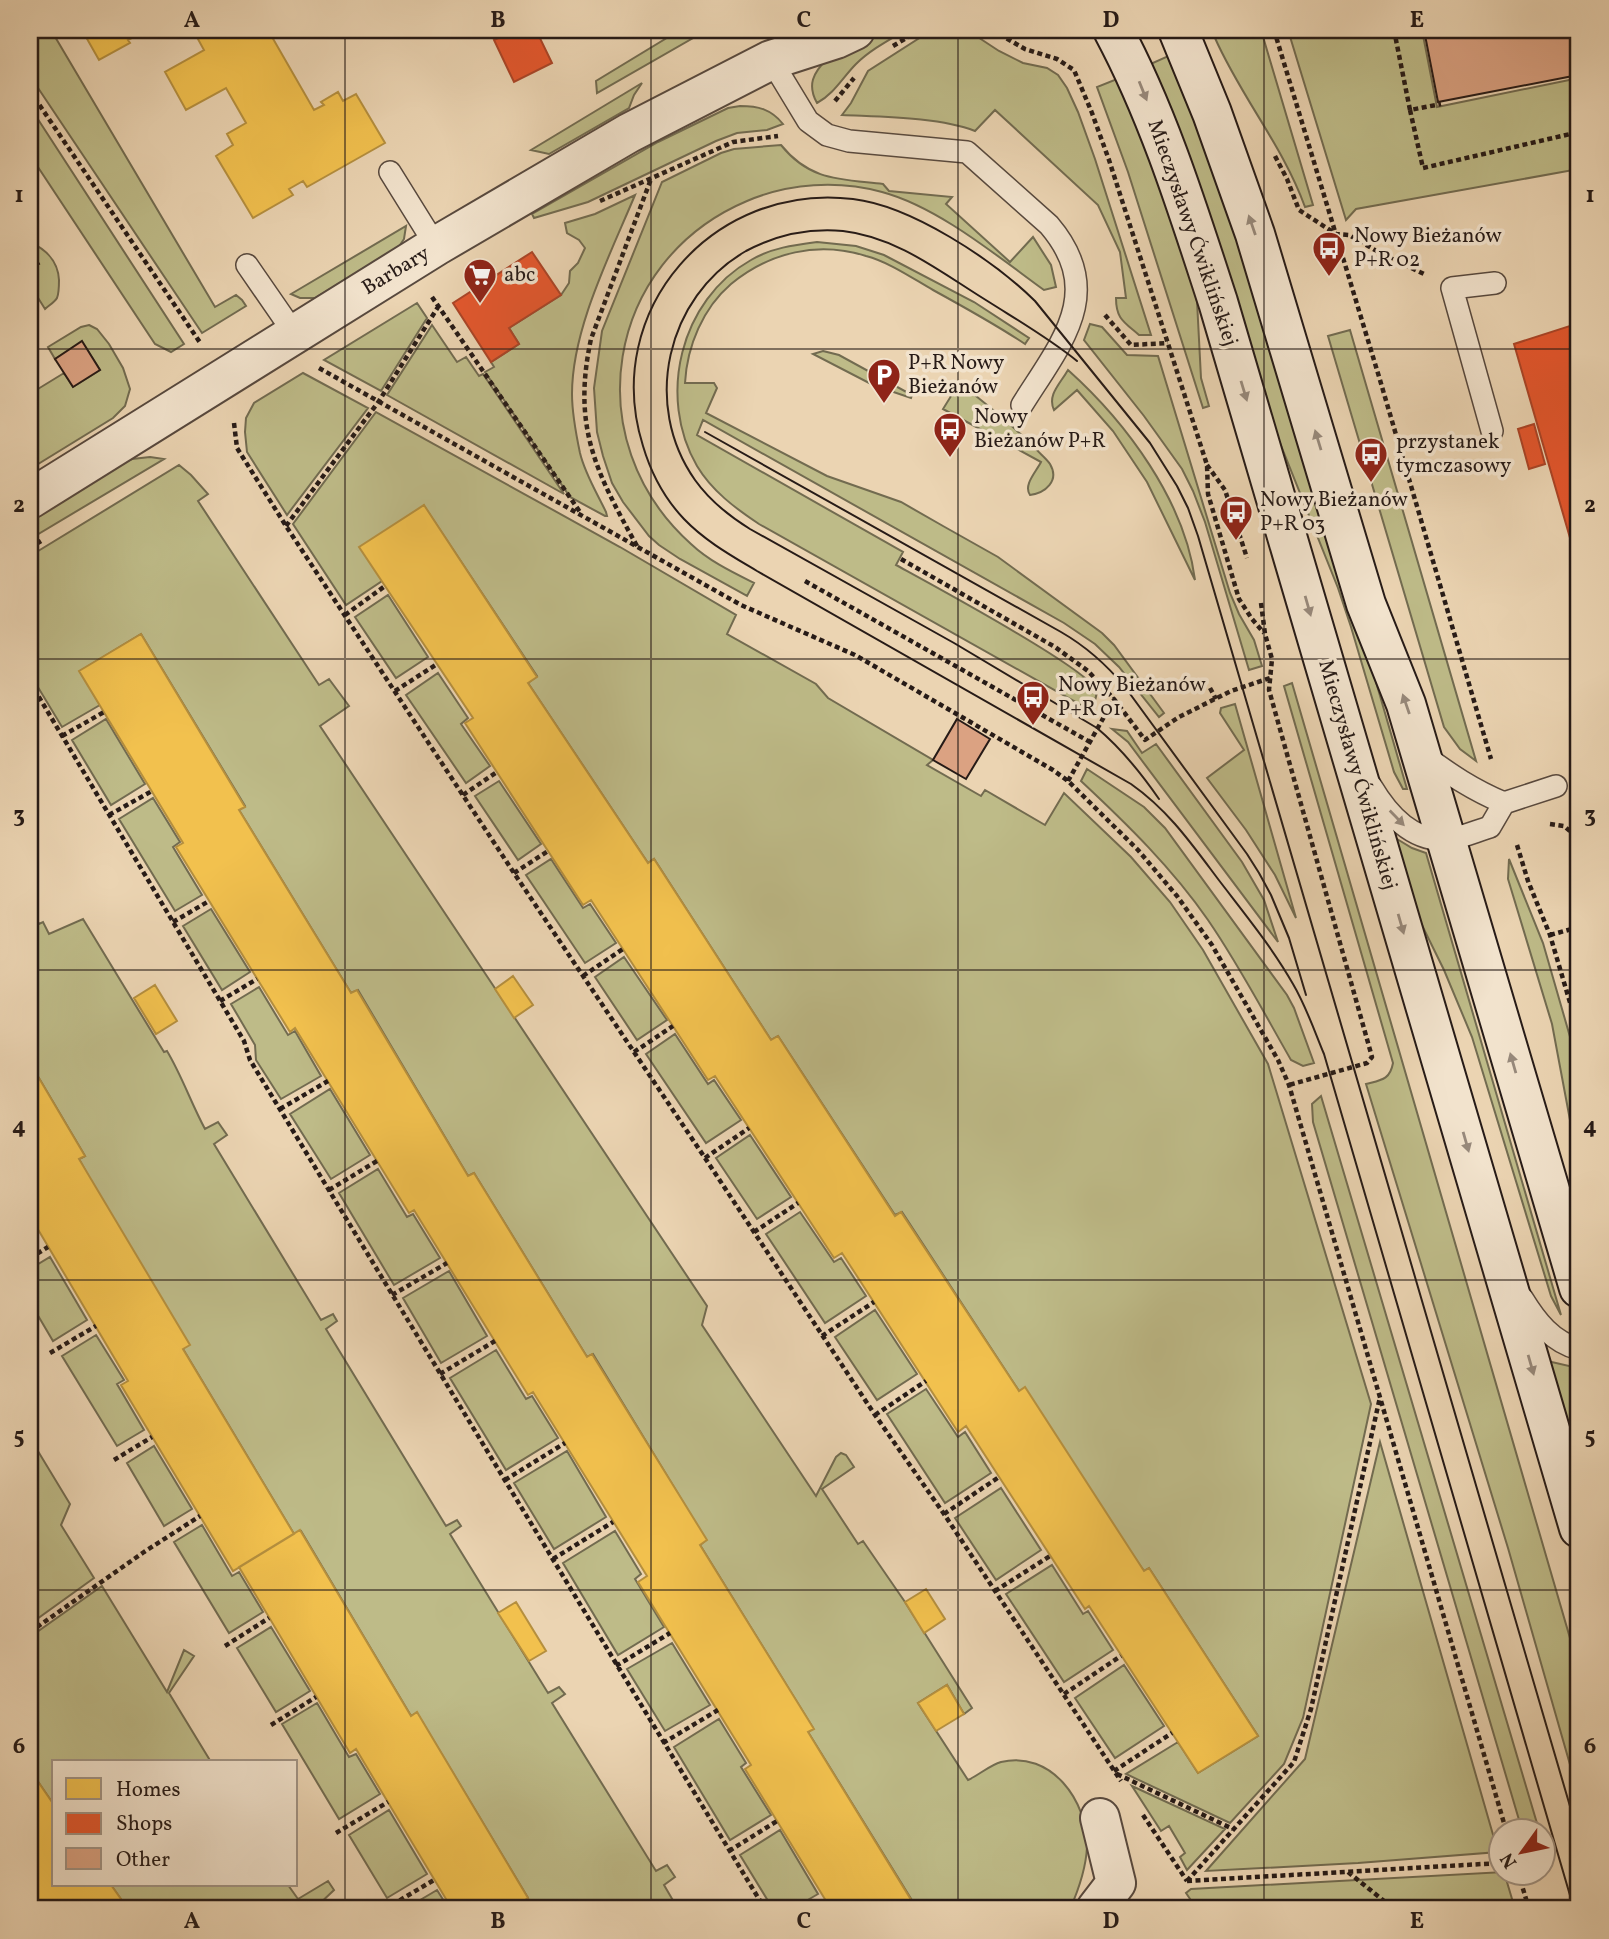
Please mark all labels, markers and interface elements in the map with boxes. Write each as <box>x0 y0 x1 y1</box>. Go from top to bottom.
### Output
text: A <box>184 5 200 37</box>
text: B <box>490 5 506 37</box>
text: C <box>797 5 811 37</box>
text: D <box>1103 5 1120 37</box>
text: E <box>1410 5 1424 37</box>
one-way arrow <box>1137 81 1148 102</box>
street label: Mieczysławy Ćwiklińskiej <box>1140 116 1244 350</box>
text: 1 <box>14 180 24 212</box>
text: 1 <box>1585 180 1595 212</box>
one-way arrow <box>1246 215 1257 236</box>
place label: Nowy Bieżanów P+R 02 <box>1354 222 1502 275</box>
bus stop icon: Nowy Bieżanów P+R 02 <box>1310 229 1348 278</box>
street label: Barbary <box>357 239 436 303</box>
supermarket icon: abc <box>461 256 499 305</box>
place label: abc <box>504 261 535 290</box>
place label: P+R Nowy Bieżanów <box>908 349 1005 402</box>
parking icon: P+R Nowy Bieżanów <box>865 356 903 405</box>
one-way arrow <box>1239 380 1250 402</box>
place label: Nowy Bieżanów P+R <box>974 403 1106 456</box>
bus stop icon: Nowy Bieżanów P+R <box>931 410 969 459</box>
place label: przystanek tymczasowy <box>1396 428 1512 481</box>
one-way arrow <box>1312 429 1322 450</box>
bus stop icon: przystanek tymczasowy <box>1352 435 1390 484</box>
place label: Nowy Bieżanów P+R 03 <box>1260 486 1408 539</box>
text: 2 <box>13 490 25 522</box>
text: 2 <box>1584 490 1596 522</box>
bus stop icon: Nowy Bieżanów P+R 03 <box>1217 493 1255 542</box>
one-way arrow <box>1303 596 1313 617</box>
street label: Mieczysławy Ćwiklińskiej <box>1310 657 1404 893</box>
place label: Nowy Bieżanów P+R 01 <box>1058 671 1206 724</box>
bus stop icon: Nowy Bieżanów P+R 01 <box>1014 678 1052 727</box>
one-way arrow <box>1400 693 1411 714</box>
text: 3 <box>13 800 25 832</box>
text: 3 <box>1584 800 1596 832</box>
one-way arrow <box>1389 810 1406 827</box>
one-way arrow <box>1397 914 1407 935</box>
one-way arrow <box>1507 1052 1517 1073</box>
text: 4 <box>12 1111 26 1143</box>
text: 4 <box>1583 1111 1597 1143</box>
one-way arrow <box>1461 1132 1471 1153</box>
one-way arrow <box>1527 1355 1537 1376</box>
text: 5 <box>13 1421 25 1453</box>
text: 5 <box>1584 1421 1596 1453</box>
text: 6 <box>13 1731 25 1763</box>
text: 6 <box>1584 1731 1596 1763</box>
legend <box>52 1760 298 1886</box>
text: Homes <box>116 1776 181 1805</box>
text: Shops <box>116 1810 172 1839</box>
north arrow <box>1486 1816 1556 1886</box>
text: Other <box>116 1846 170 1875</box>
text: N <box>1495 1847 1524 1873</box>
text: A <box>184 1906 200 1938</box>
text: B <box>490 1906 506 1938</box>
text: C <box>797 1906 811 1938</box>
text: D <box>1103 1906 1120 1938</box>
text: E <box>1410 1906 1424 1938</box>

